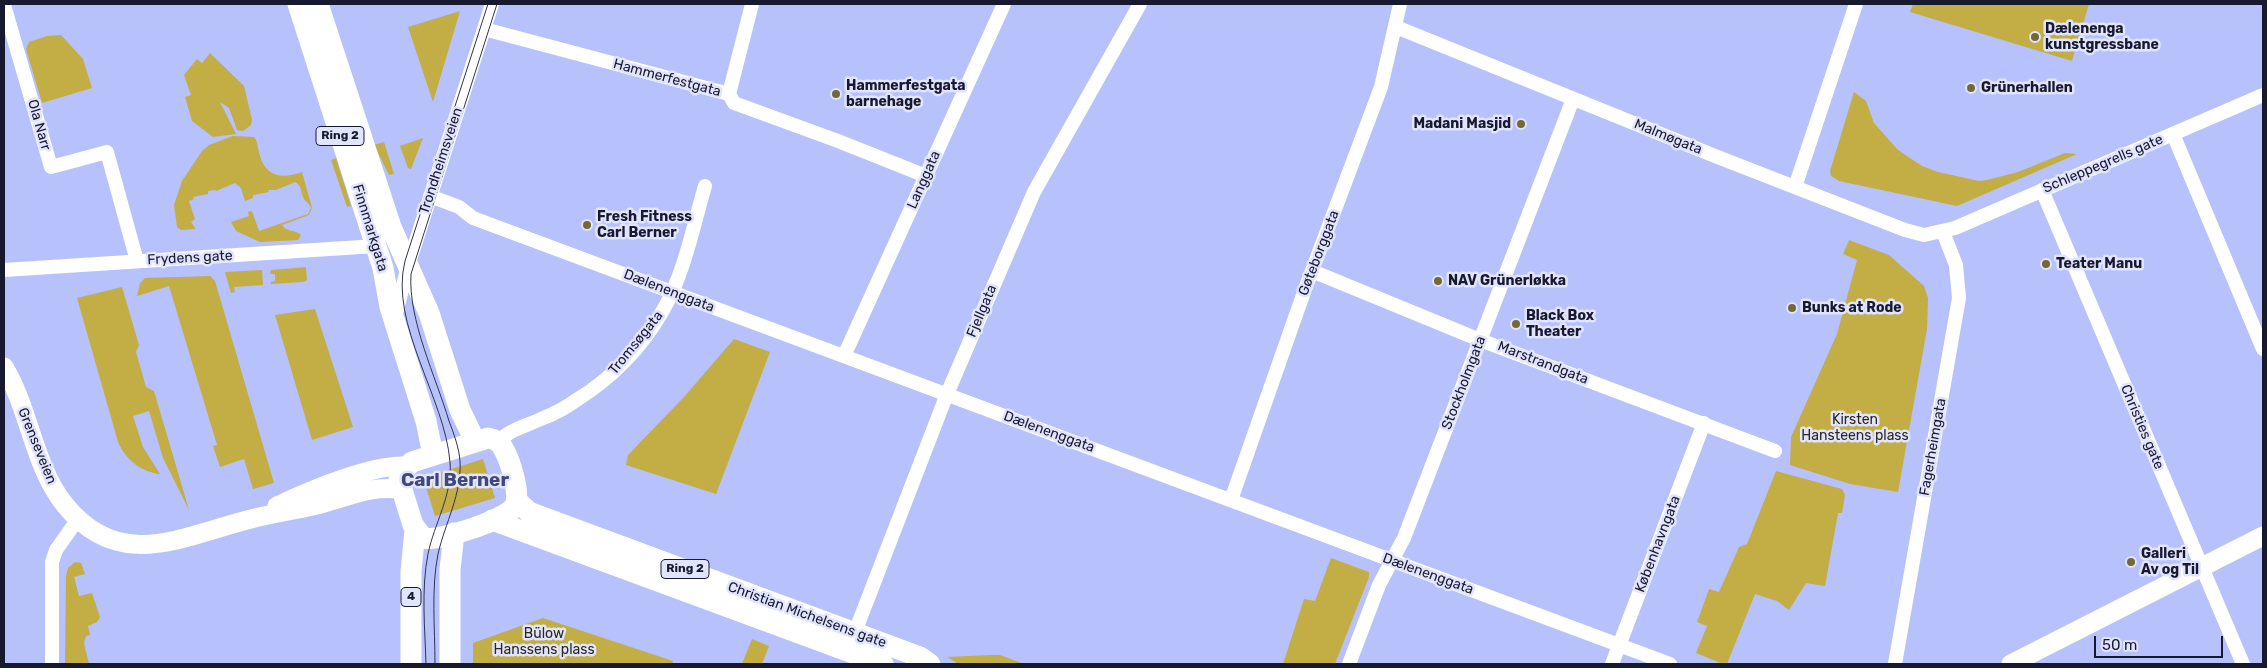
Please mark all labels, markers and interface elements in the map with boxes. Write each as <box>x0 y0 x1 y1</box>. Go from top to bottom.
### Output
place label: Dælenenga kunstgressbane <box>2045 21 2159 54</box>
marker: Dælenenga kunstgressbane <box>2029 31 2041 43</box>
street label: Hammerfestgata <box>611 56 723 100</box>
place label: Hammerfestgata barnehage <box>846 78 966 110</box>
place label: Grünerhallen <box>1981 80 2073 96</box>
marker: Grünerhallen <box>1965 82 1977 94</box>
marker: Hammerfestgata barnehage <box>830 88 842 100</box>
street label: Ola Narr <box>24 98 54 152</box>
street label: Trondheimsveien <box>416 106 466 216</box>
place label: Madani Masjid <box>1413 116 1511 132</box>
street label: Malmøgata <box>1631 116 1705 158</box>
marker: Madani Masjid <box>1515 118 1527 130</box>
road number: Ring 2 <box>316 126 364 146</box>
street label: Schleppegrells gate <box>2040 131 2166 197</box>
street label: Langgata <box>904 148 944 212</box>
street label: Finnmarkgata <box>349 182 391 274</box>
street label: Gøteborggata <box>1295 208 1343 298</box>
place label: Fresh Fitness Carl Berner <box>597 209 692 242</box>
marker: Fresh Fitness Carl Berner <box>581 219 593 231</box>
street label: Frydens gate <box>147 247 233 269</box>
place label: Teater Manu <box>2056 256 2142 272</box>
marker: Teater Manu <box>2040 258 2052 270</box>
street label: Dælenenggata <box>621 266 717 316</box>
place label: NAV Grünerløkka <box>1448 273 1566 289</box>
marker: NAV Grünerløkka <box>1432 275 1444 287</box>
street label: Fjellgata <box>963 282 1001 340</box>
place label: Bunks at Rode <box>1802 300 1902 316</box>
marker: Bunks at Rode <box>1786 302 1798 314</box>
street label: Tromsøgata <box>605 308 667 378</box>
place label: Black Box Theater <box>1526 308 1594 341</box>
marker: Black Box Theater <box>1510 318 1522 330</box>
street label: Stockholmgata <box>1438 334 1490 432</box>
street label: Marstrandgata <box>1495 338 1591 388</box>
street label: Christies gate <box>2117 382 2167 472</box>
street label: Fagerheimgata <box>1916 397 1950 497</box>
street label: Grenseveien <box>14 405 60 487</box>
street label: Dælenenggata <box>1001 408 1097 456</box>
park label: Kirsten Hansteens plass <box>1801 412 1909 444</box>
district label: Carl Berner <box>401 470 509 492</box>
street label: Københavngata <box>1632 493 1684 595</box>
place label: Galleri Av og Til <box>2141 546 2199 578</box>
street label: Dælenenggata <box>1380 550 1476 598</box>
marker: Galleri Av og Til <box>2125 556 2137 568</box>
road number: Ring 2 <box>661 560 709 578</box>
street label: Christian Michelsens gate <box>725 578 889 652</box>
road number: 4 <box>401 588 421 606</box>
park label: Bülow Hanssens plass <box>493 626 595 658</box>
scale bar <box>2097 626 2226 658</box>
text: 50 m <box>2102 636 2137 654</box>

